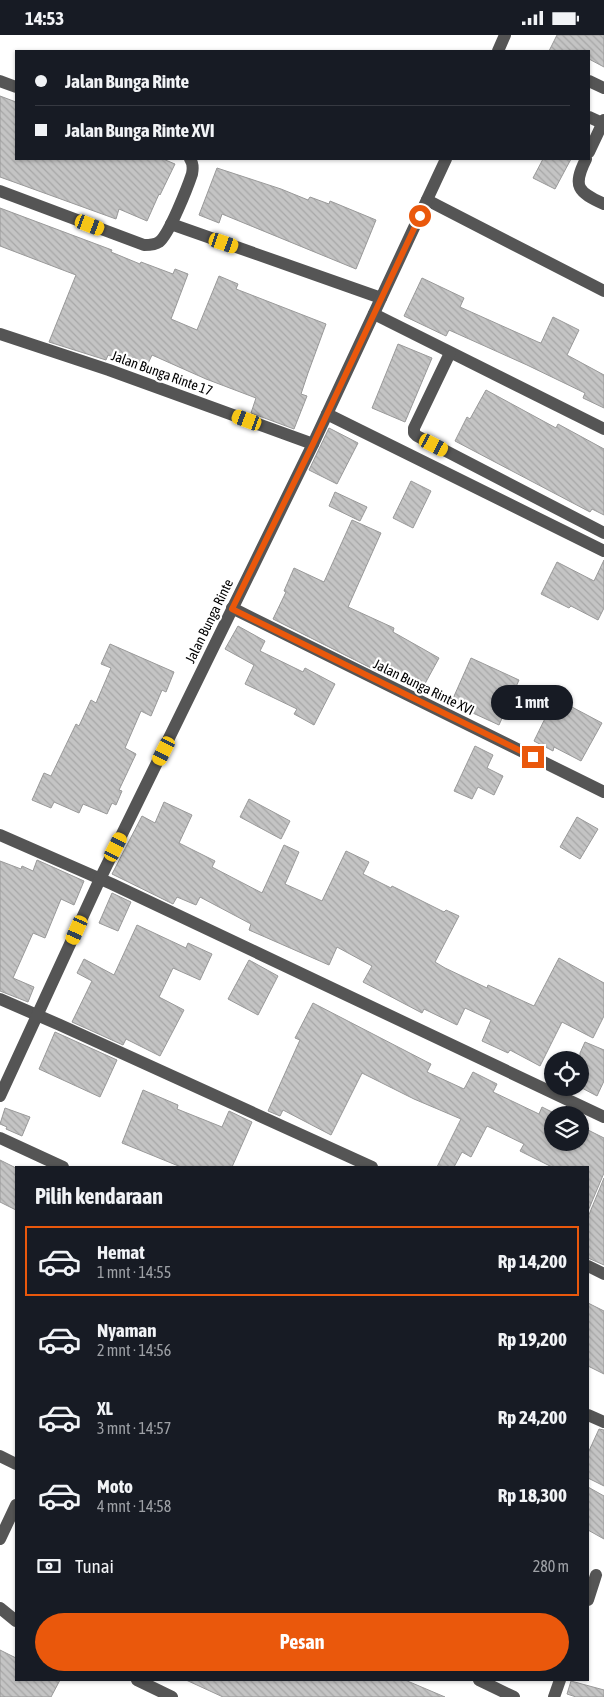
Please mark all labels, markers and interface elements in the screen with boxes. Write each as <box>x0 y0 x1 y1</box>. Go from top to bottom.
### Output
text: 14:53 <box>25 7 64 29</box>
text: Jalan Bunga Rinte <box>65 70 189 92</box>
text: Jalan Bunga Rinte XVI <box>65 119 215 141</box>
route start <box>409 205 431 227</box>
car <box>73 213 106 237</box>
car <box>207 231 240 255</box>
street label: Jalan Bunga Rinte 17 <box>109 347 215 399</box>
car <box>230 408 263 432</box>
car <box>417 432 450 458</box>
street label: Jalan Bunga Rinte <box>182 576 236 666</box>
street label: Jalan Bunga Rinte XVI <box>371 656 477 718</box>
callout: 1 mnt <box>492 685 574 719</box>
text: 1 mnt <box>515 693 549 711</box>
car <box>150 734 177 768</box>
route end <box>522 746 544 768</box>
car <box>102 830 129 864</box>
car <box>64 913 89 947</box>
map controls <box>544 1051 589 1151</box>
button: locate <box>544 1051 589 1096</box>
button: layers <box>544 1106 589 1151</box>
text: Pilih kendaraan <box>35 1183 163 1209</box>
icon: car <box>37 1239 82 1284</box>
text: Hemat <box>97 1241 145 1263</box>
text: Rp 14,200 <box>498 1250 567 1272</box>
text: 1 mnt · 14:55 <box>97 1263 171 1281</box>
icon: car <box>37 1317 82 1362</box>
text: Nyaman <box>97 1319 156 1341</box>
text: Rp 19,200 <box>498 1328 567 1350</box>
text: 2 mnt · 14:56 <box>97 1341 171 1359</box>
icon: car <box>37 1395 82 1440</box>
text: XL <box>97 1397 113 1419</box>
text: Rp 24,200 <box>498 1406 567 1428</box>
text: 3 mnt · 14:57 <box>97 1419 171 1437</box>
icon: car <box>37 1473 82 1518</box>
text: Moto <box>97 1475 133 1497</box>
text: Rp 18,300 <box>498 1484 567 1506</box>
text: 4 mnt · 14:58 <box>97 1497 171 1515</box>
icon: cash <box>35 1552 63 1580</box>
text: Tunai <box>75 1555 114 1577</box>
text: 280 m <box>533 1557 569 1575</box>
button: Pesan <box>35 1613 569 1671</box>

